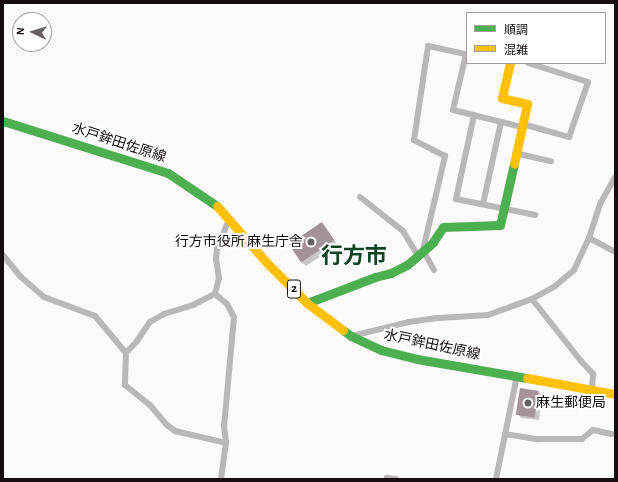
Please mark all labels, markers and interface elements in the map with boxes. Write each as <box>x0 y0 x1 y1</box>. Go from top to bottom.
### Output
north arrow <box>12 12 52 52</box>
legend <box>466 12 606 64</box>
text: 順調 <box>504 24 528 36</box>
text: N <box>15 27 26 35</box>
text: 混雑 <box>504 44 528 56</box>
street label: 水戸鉾田佐原線 <box>70 120 168 166</box>
place label: 行方市役所 麻生庁舎 <box>175 234 303 250</box>
marker: 行方市役所 麻生庁舎 <box>306 237 316 247</box>
district label: 行方市 <box>321 244 387 270</box>
road number: 2 <box>286 278 302 300</box>
street label: 水戸鉾田佐原線 <box>382 327 482 363</box>
place label: 麻生郵便局 <box>536 395 606 411</box>
marker: 麻生郵便局 <box>523 398 533 408</box>

